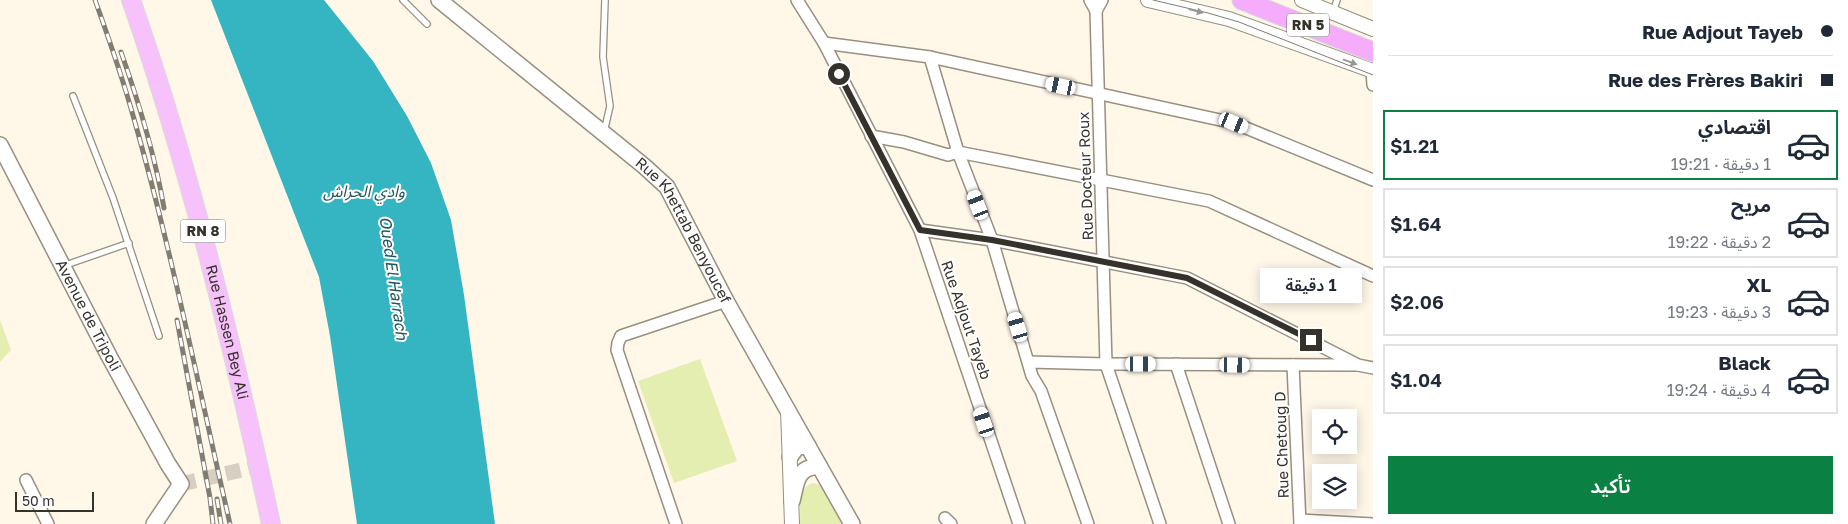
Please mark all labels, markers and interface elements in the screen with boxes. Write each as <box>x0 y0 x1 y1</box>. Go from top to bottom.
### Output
one-way arrow <box>1188 7 1203 15</box>
road number: RN 5 <box>1287 14 1329 36</box>
text: Rue Adjout Tayeb <box>1642 20 1803 43</box>
one-way arrow <box>1343 58 1358 66</box>
route start <box>828 63 850 85</box>
text: Rue des Frères Bakiri <box>1608 68 1803 91</box>
car <box>1044 76 1077 96</box>
car <box>1217 110 1250 136</box>
street label: Rue Docteur Roux <box>1074 111 1096 241</box>
text: اقتصادي <box>1698 115 1771 138</box>
icon: car <box>1786 123 1831 168</box>
text: $1.21 <box>1390 134 1439 157</box>
street label: Rue Khettab Benyoucef <box>632 153 736 306</box>
text: 1 دقيقة · 19:21 <box>1671 154 1771 174</box>
water label: وادي الحراش <box>323 181 405 205</box>
car <box>965 188 990 222</box>
text: مريح <box>1731 193 1771 216</box>
icon: car <box>1786 201 1831 246</box>
text: $1.64 <box>1390 212 1442 235</box>
water label: Oued El Harrach <box>375 215 413 342</box>
road number: RN 8 <box>180 220 226 242</box>
text: 2 دقيقة · 19:22 <box>1668 232 1771 252</box>
street label: Avenue de Tripoli <box>53 256 126 374</box>
street label: Rue Adjout Tayeb <box>938 258 996 381</box>
street label: Rue Hassen Bey Ali <box>203 263 253 401</box>
callout: 1 دقيقة <box>1260 268 1362 302</box>
text: XL <box>1746 273 1771 296</box>
text: 1 دقيقة <box>1286 275 1336 295</box>
icon: car <box>1786 279 1831 324</box>
text: $2.06 <box>1390 290 1444 313</box>
text: 3 دقيقة · 19:23 <box>1667 302 1771 322</box>
car <box>1006 310 1029 344</box>
route end <box>1300 329 1322 351</box>
text: Black <box>1718 351 1771 374</box>
car <box>1126 357 1156 372</box>
car <box>1219 357 1250 373</box>
icon: car <box>1786 357 1831 402</box>
text: $1.04 <box>1390 368 1442 391</box>
text: 4 دقيقة · 19:24 <box>1667 380 1771 400</box>
street label: Rue Chetoug D <box>1270 391 1292 499</box>
car <box>972 405 995 439</box>
map controls <box>1312 409 1357 509</box>
button: locate <box>1312 409 1357 454</box>
button: تأكيد <box>1388 456 1833 514</box>
button: layers <box>1312 464 1357 509</box>
scale bar <box>15 489 94 512</box>
text: 50 m <box>22 492 55 509</box>

